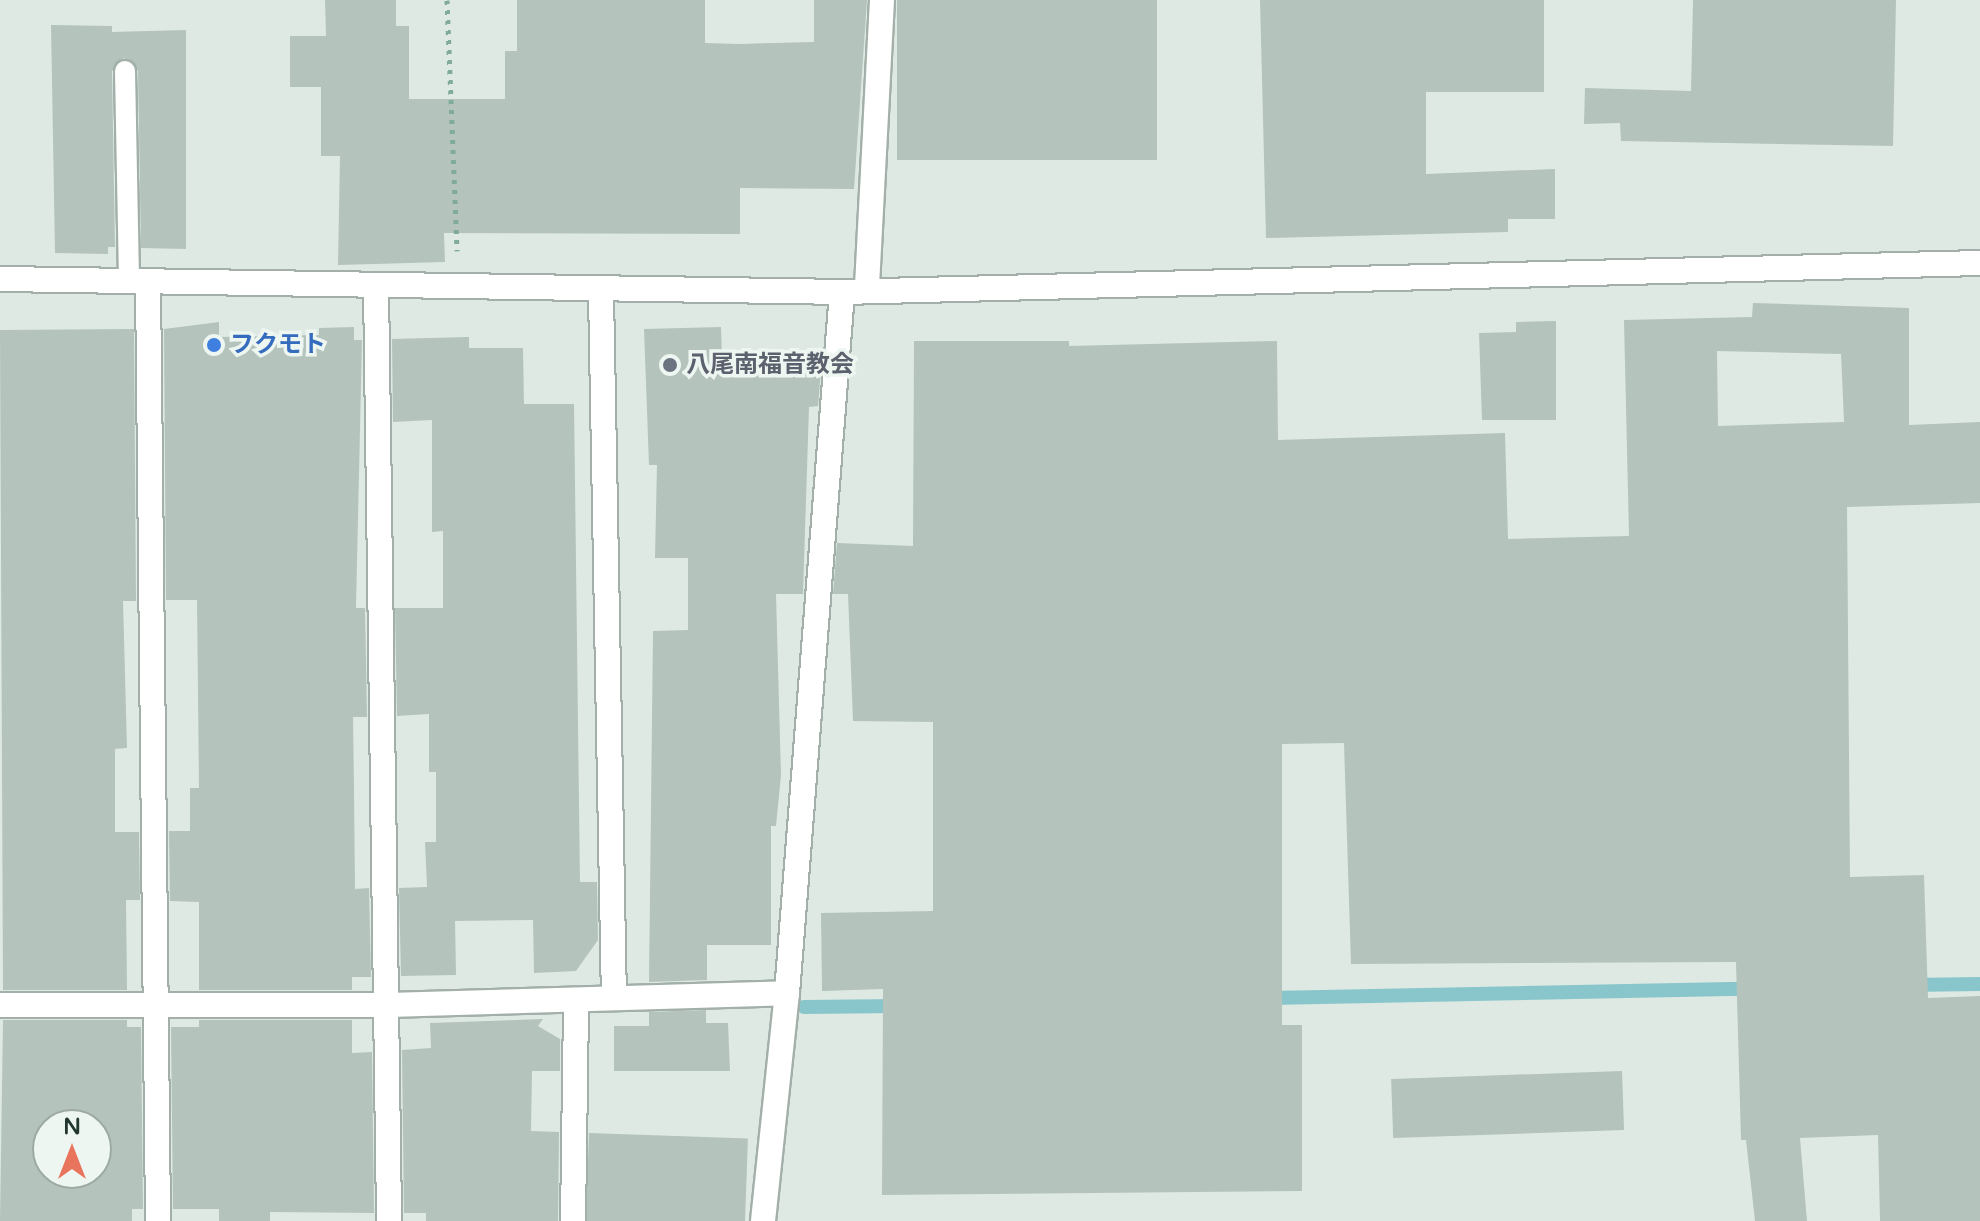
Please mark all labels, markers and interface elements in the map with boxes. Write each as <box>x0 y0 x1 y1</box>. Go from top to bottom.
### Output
place label: フクモト <box>230 331 326 359</box>
marker: フクモト <box>205 336 223 354</box>
place label: 八尾南福音教会 <box>686 351 854 379</box>
marker: 八尾南福音教会 <box>661 356 679 374</box>
north arrow <box>32 1109 112 1189</box>
text: N <box>63 1114 81 1140</box>

